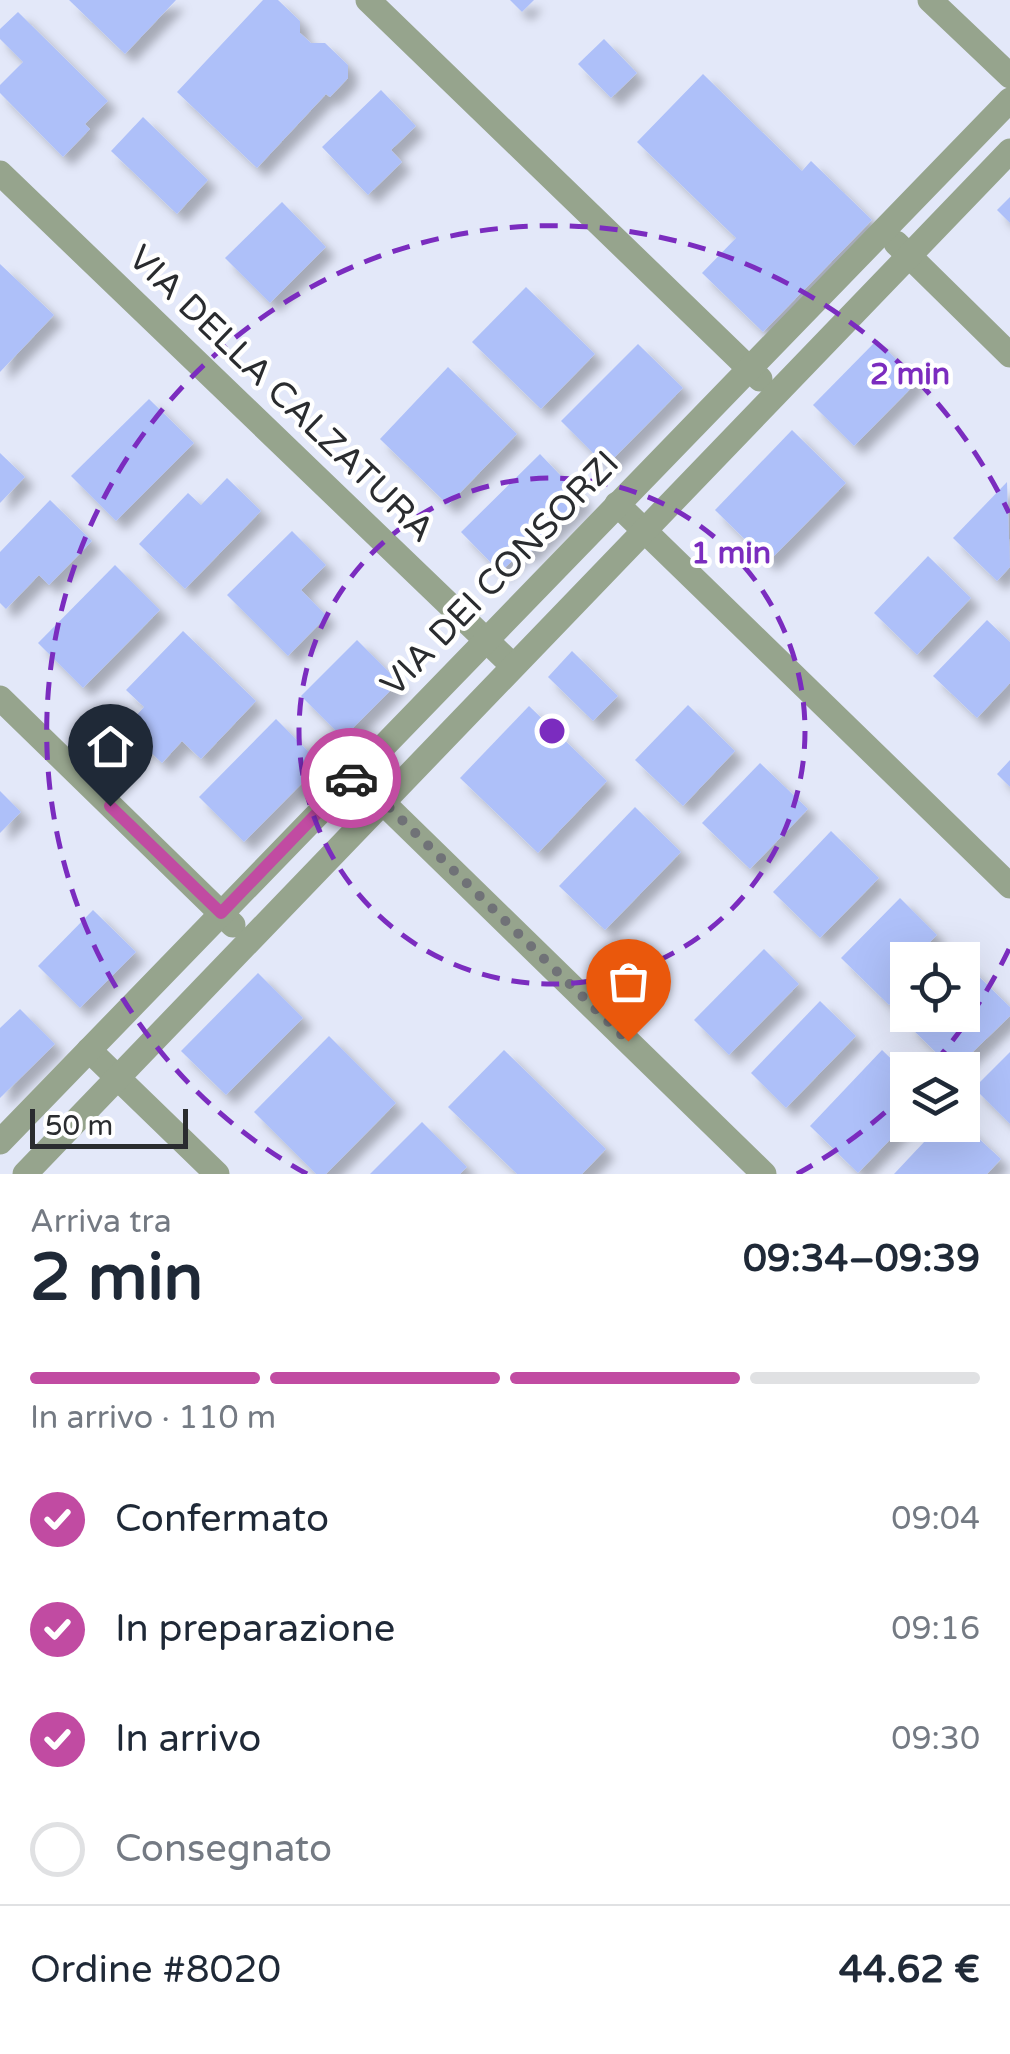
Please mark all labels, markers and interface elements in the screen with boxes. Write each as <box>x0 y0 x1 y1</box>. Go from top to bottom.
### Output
street label: VIA DELLA CALZATURA <box>119 237 443 551</box>
text: 2 min <box>870 356 950 393</box>
street label: VIA DEI CONSORZI <box>372 443 628 705</box>
text: 1 min <box>691 535 771 572</box>
pin <box>68 704 153 807</box>
centre of rings <box>534 713 570 749</box>
icon: home <box>83 719 138 774</box>
courier <box>301 728 401 828</box>
icon: car <box>324 751 379 806</box>
pin <box>586 939 671 1042</box>
map controls <box>890 942 980 1142</box>
button: locate <box>890 942 980 1032</box>
icon: bag <box>601 954 656 1009</box>
button: layers <box>890 1052 980 1142</box>
scale bar <box>30 1104 188 1148</box>
text: 50 m <box>45 1109 113 1143</box>
text: Arriva tra <box>30 1203 172 1241</box>
text: 09:34–09:39 <box>743 1236 980 1282</box>
text: 2 min <box>30 1239 203 1318</box>
text: In arrivo · 110 m <box>30 1399 276 1437</box>
icon: check <box>30 1492 85 1547</box>
text: Confermato <box>115 1496 329 1542</box>
text: 09:04 <box>891 1500 980 1538</box>
icon: check <box>30 1602 85 1657</box>
text: In preparazione <box>115 1606 395 1652</box>
text: 09:16 <box>891 1610 980 1648</box>
icon: check <box>30 1712 85 1767</box>
text: In arrivo <box>115 1716 261 1762</box>
text: 09:30 <box>891 1720 980 1758</box>
text: Consegnato <box>115 1826 332 1872</box>
text: Ordine #8020 <box>30 1947 281 1993</box>
text: 44.62 € <box>839 1947 980 1993</box>

